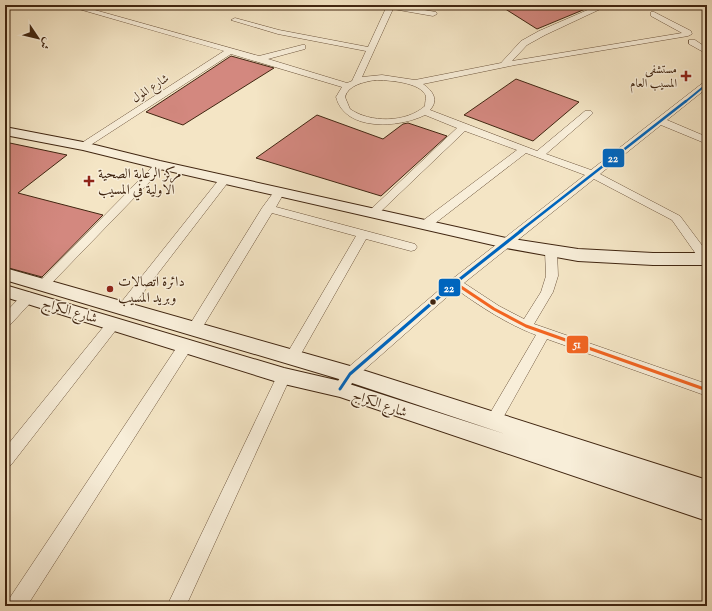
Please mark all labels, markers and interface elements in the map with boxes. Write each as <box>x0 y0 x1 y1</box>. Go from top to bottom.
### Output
north arrow <box>18 18 58 58</box>
text: ش <box>36 34 55 52</box>
place label: مستشفى المسيب العام <box>630 61 677 94</box>
street label: شارع المول <box>128 70 174 109</box>
marker: مستشفى المسيب العام <box>680 70 692 82</box>
line badge: 22 <box>602 148 625 168</box>
text: 22 <box>608 151 619 167</box>
place label: مركز الرعاية الصحية الاولية في المسيب <box>98 165 182 201</box>
marker: مركز الرعاية الصحية الاولية في المسيب <box>83 175 95 187</box>
place label: دائرة اتصالات وبريد المسيب <box>118 273 185 309</box>
line badge: 22 <box>438 278 461 297</box>
text: 22 <box>444 281 455 297</box>
marker: دائرة اتصالات وبريد المسيب <box>105 284 115 294</box>
street label: شارع الكراج <box>39 294 100 331</box>
unlabelled marker <box>428 297 438 307</box>
line badge: 51 <box>566 335 589 354</box>
text: 51 <box>572 337 581 353</box>
street label: شارع الكراج <box>349 386 410 425</box>

